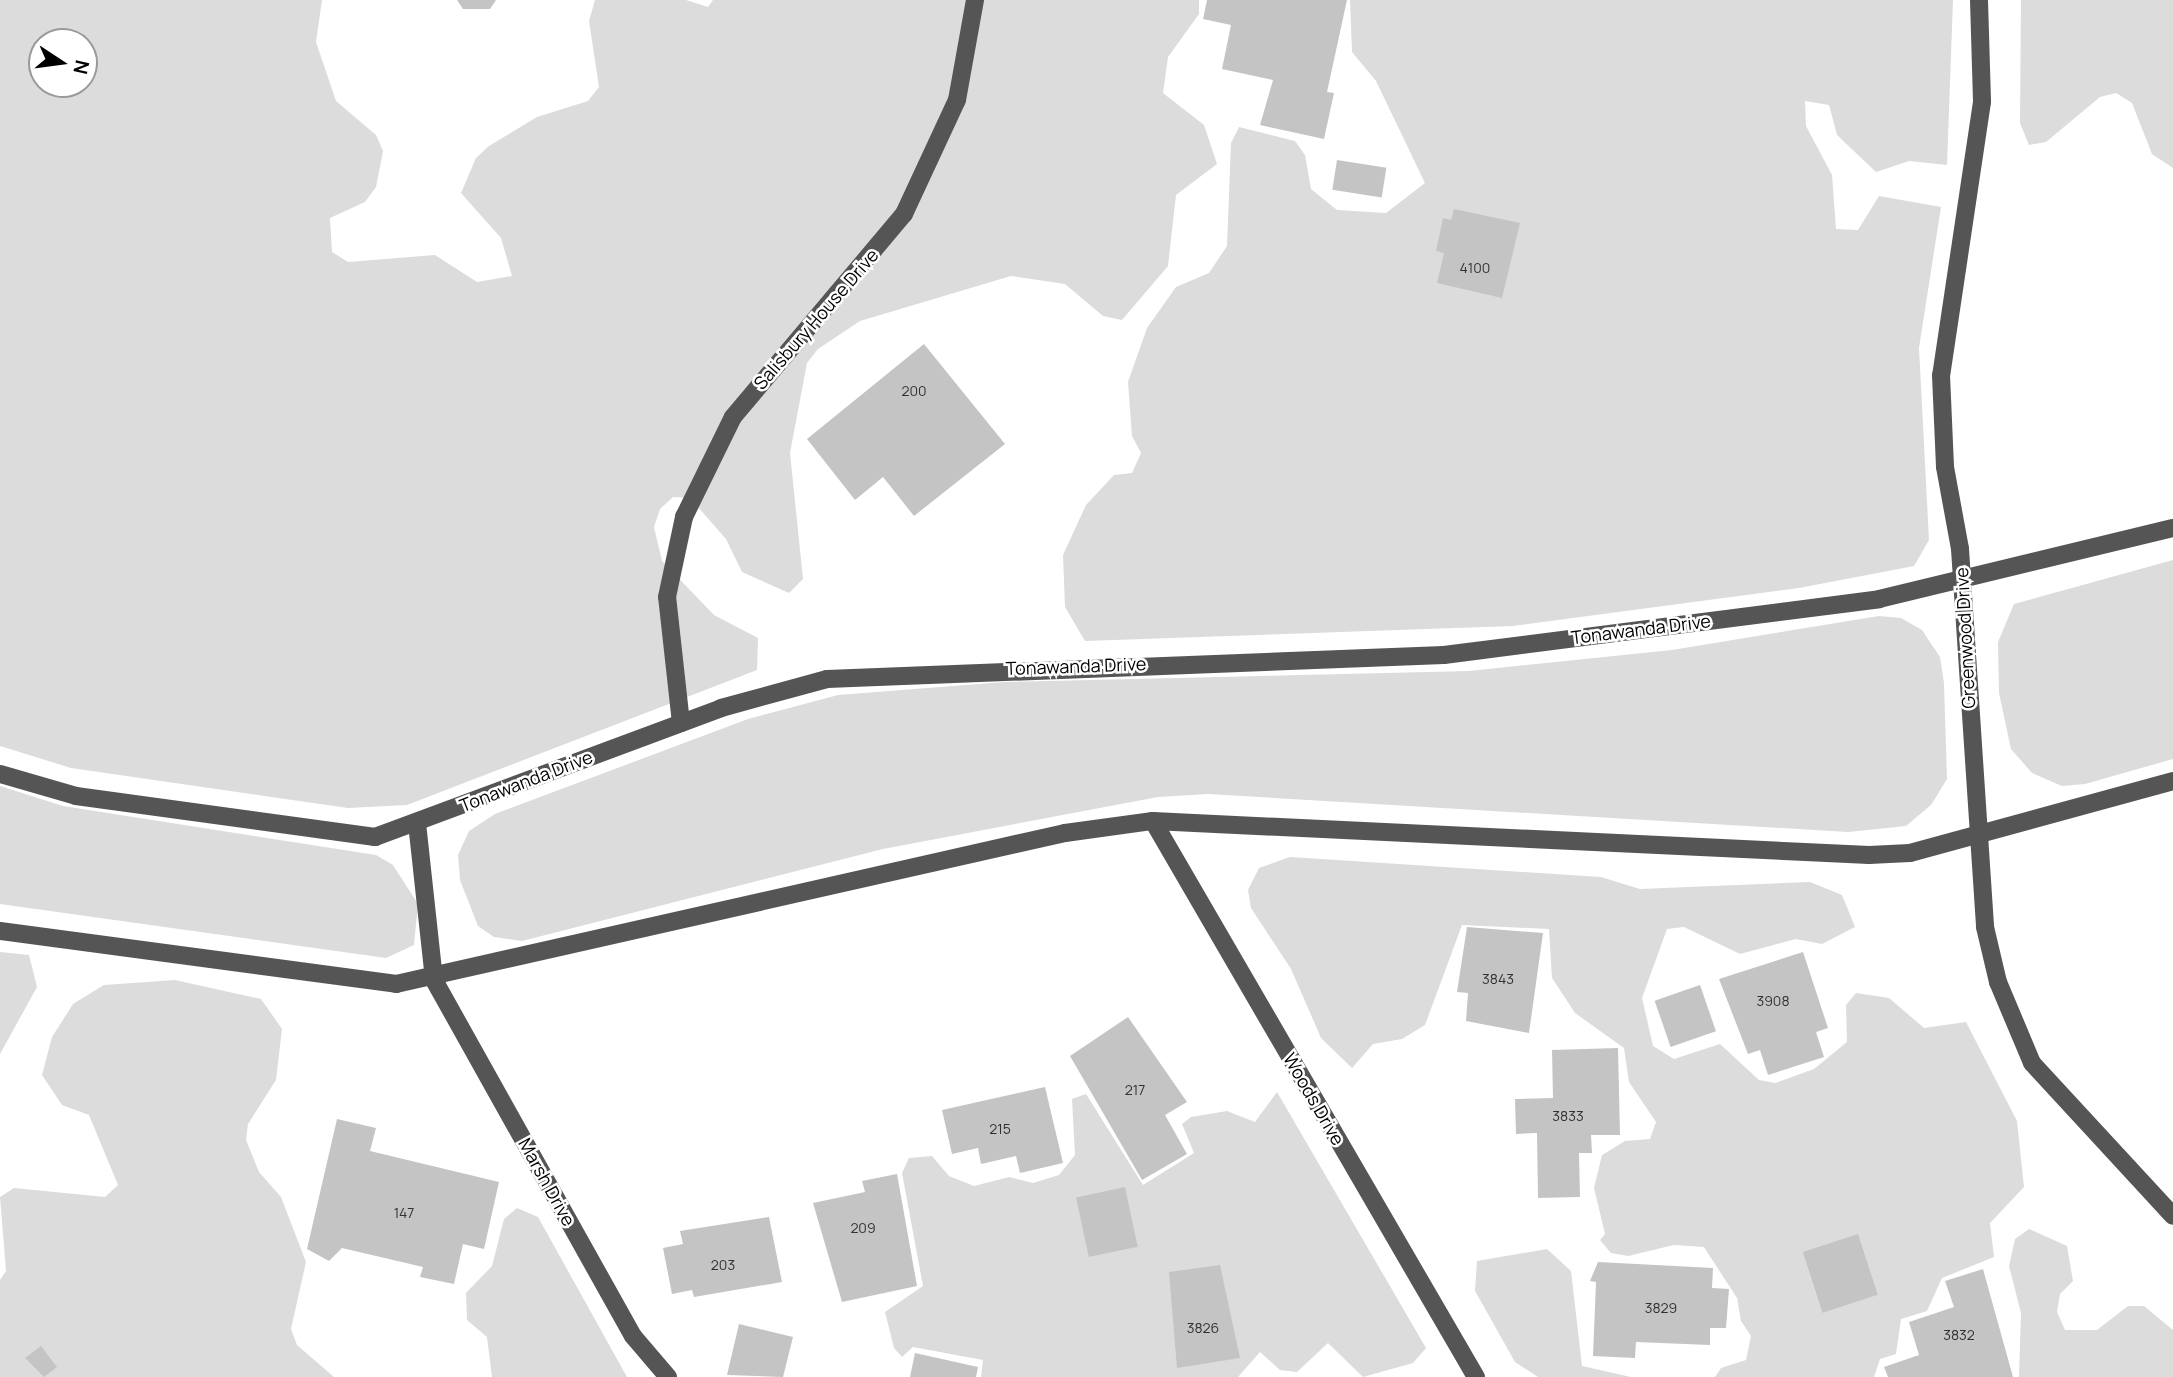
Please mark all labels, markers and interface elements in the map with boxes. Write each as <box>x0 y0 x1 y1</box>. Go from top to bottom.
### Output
north arrow <box>28 28 98 98</box>
text: N <box>67 58 96 77</box>
street label: Salisbury House Drive <box>749 244 883 394</box>
house number: 4100 <box>1460 260 1490 276</box>
house number: 200 <box>901 383 927 399</box>
street label: Greenwood Drive <box>1951 567 1979 709</box>
street label: Tonawanda Drive <box>1570 610 1712 648</box>
street label: Tonawanda Drive <box>1005 653 1147 679</box>
street label: Tonawanda Drive <box>457 746 595 816</box>
house number: 3843 <box>1482 971 1514 987</box>
house number: 3908 <box>1756 993 1790 1009</box>
street label: Woods Drive <box>1279 1049 1349 1149</box>
house number: 217 <box>1125 1082 1145 1098</box>
house number: 3833 <box>1552 1108 1584 1124</box>
house number: 215 <box>989 1121 1011 1137</box>
street label: Marsh Drive <box>514 1134 580 1230</box>
house number: 147 <box>394 1205 414 1221</box>
house number: 209 <box>850 1220 876 1236</box>
house number: 203 <box>711 1257 735 1273</box>
house number: 3829 <box>1645 1300 1677 1316</box>
house number: 3826 <box>1187 1320 1219 1336</box>
house number: 3832 <box>1943 1327 1975 1343</box>

